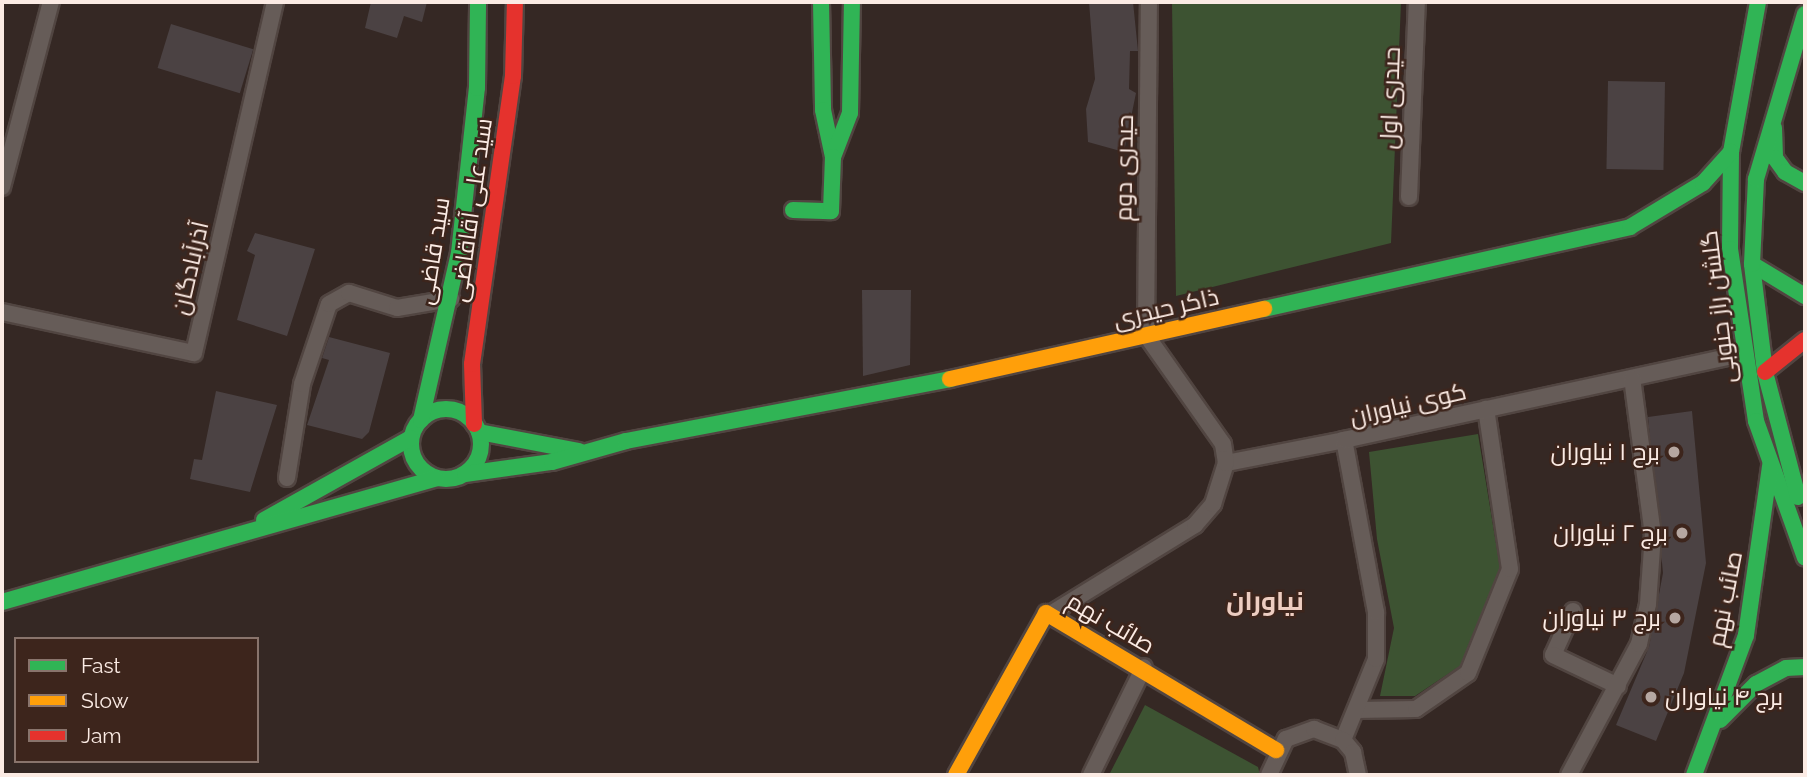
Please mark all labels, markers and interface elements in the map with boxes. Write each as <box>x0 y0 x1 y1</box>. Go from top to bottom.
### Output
street label: حیدری اول <box>1374 46 1406 150</box>
street label: حیدری دوم <box>1109 114 1139 222</box>
street label: سید علی آقاقاضی <box>444 116 498 304</box>
street label: سید قاضی <box>410 195 456 307</box>
street label: آذرآبادگان <box>165 218 215 318</box>
street label: گلشن راز جنوبی <box>1694 229 1742 385</box>
street label: ذاکر حیدری <box>1110 282 1222 334</box>
street label: کوی نیاوران <box>1347 377 1469 431</box>
place label: برح ۱ نیاوران <box>1550 438 1660 466</box>
marker: برح ۱ نیاوران <box>1666 444 1682 460</box>
place label: برج ۲ نیاوران <box>1553 519 1668 547</box>
marker: برج ۲ نیاوران <box>1674 525 1690 541</box>
street label: صائب نهم <box>1702 549 1748 649</box>
street label: صائب نهم <box>1062 586 1160 660</box>
district label: نیاوران <box>1226 586 1304 618</box>
place label: برج ۳ نیاوران <box>1543 604 1661 632</box>
marker: برج ۳ نیاوران <box>1667 610 1683 626</box>
legend <box>14 637 259 763</box>
text: Fast <box>81 653 121 678</box>
place label: برج ۴ نیاوران <box>1665 683 1783 711</box>
text: Slow <box>81 688 129 713</box>
marker: برج ۴ نیاوران <box>1643 689 1659 705</box>
text: Jam <box>81 723 122 748</box>

